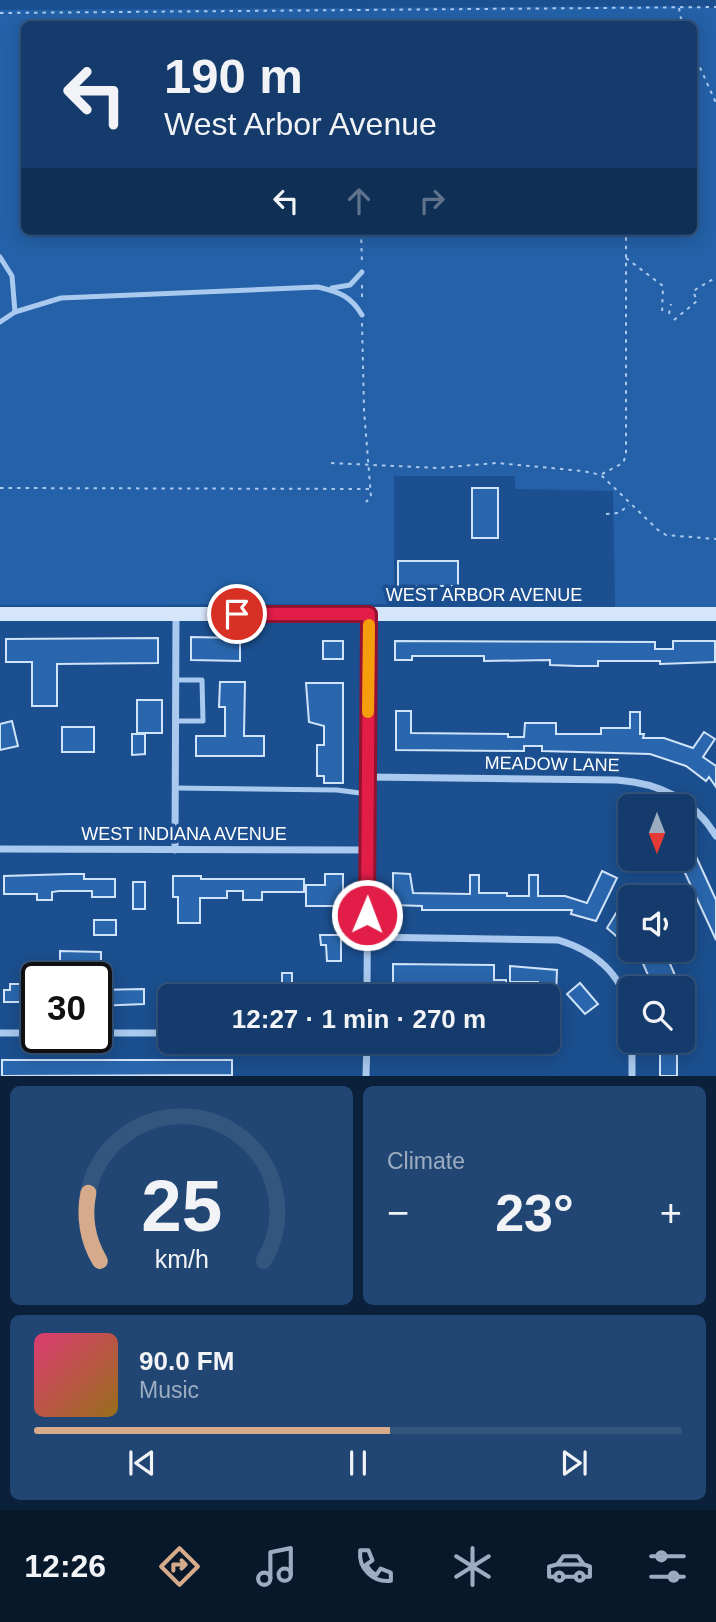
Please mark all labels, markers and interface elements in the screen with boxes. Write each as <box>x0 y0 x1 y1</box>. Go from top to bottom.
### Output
icon: left <box>49 49 140 140</box>
text: 190 m <box>164 49 303 103</box>
text: West Arbor Avenue <box>164 106 437 142</box>
icon: left <box>267 182 305 220</box>
icon: ahead <box>340 182 378 220</box>
icon: right <box>413 182 451 220</box>
pin <box>207 584 267 644</box>
street label: WEST ARBOR AVENUE <box>386 585 582 605</box>
icon: arrive <box>218 595 256 633</box>
street label: MEADOW LANE <box>484 753 620 775</box>
north arrow <box>618 794 695 872</box>
map controls <box>618 794 695 1053</box>
street label: WEST INDIANA AVENUE <box>81 824 287 844</box>
position arrow <box>330 878 404 952</box>
button: sound <box>618 885 695 962</box>
speed limit sign: 30 <box>21 962 112 1053</box>
button: search <box>618 976 695 1053</box>
text: 12:27 · 1 min · 270 m <box>232 1004 486 1034</box>
text: Climate <box>387 1148 465 1174</box>
text: 25 <box>141 1166 222 1247</box>
text: 23° <box>495 1184 574 1242</box>
text: − <box>387 1192 409 1234</box>
text: + <box>660 1192 682 1234</box>
text: km/h <box>154 1245 209 1273</box>
text: 90.0 FM <box>139 1346 234 1376</box>
text: Music <box>139 1377 199 1403</box>
icon: previous <box>123 1444 161 1482</box>
icon: pause <box>339 1444 377 1482</box>
icon: next <box>555 1444 593 1482</box>
icon: directions <box>155 1542 204 1591</box>
icon: music <box>252 1542 301 1591</box>
icon: phone <box>350 1542 399 1591</box>
icon: climate <box>448 1542 497 1591</box>
icon: car <box>545 1542 594 1591</box>
icon: filters <box>643 1542 692 1591</box>
text: 12:26 <box>24 1548 106 1584</box>

